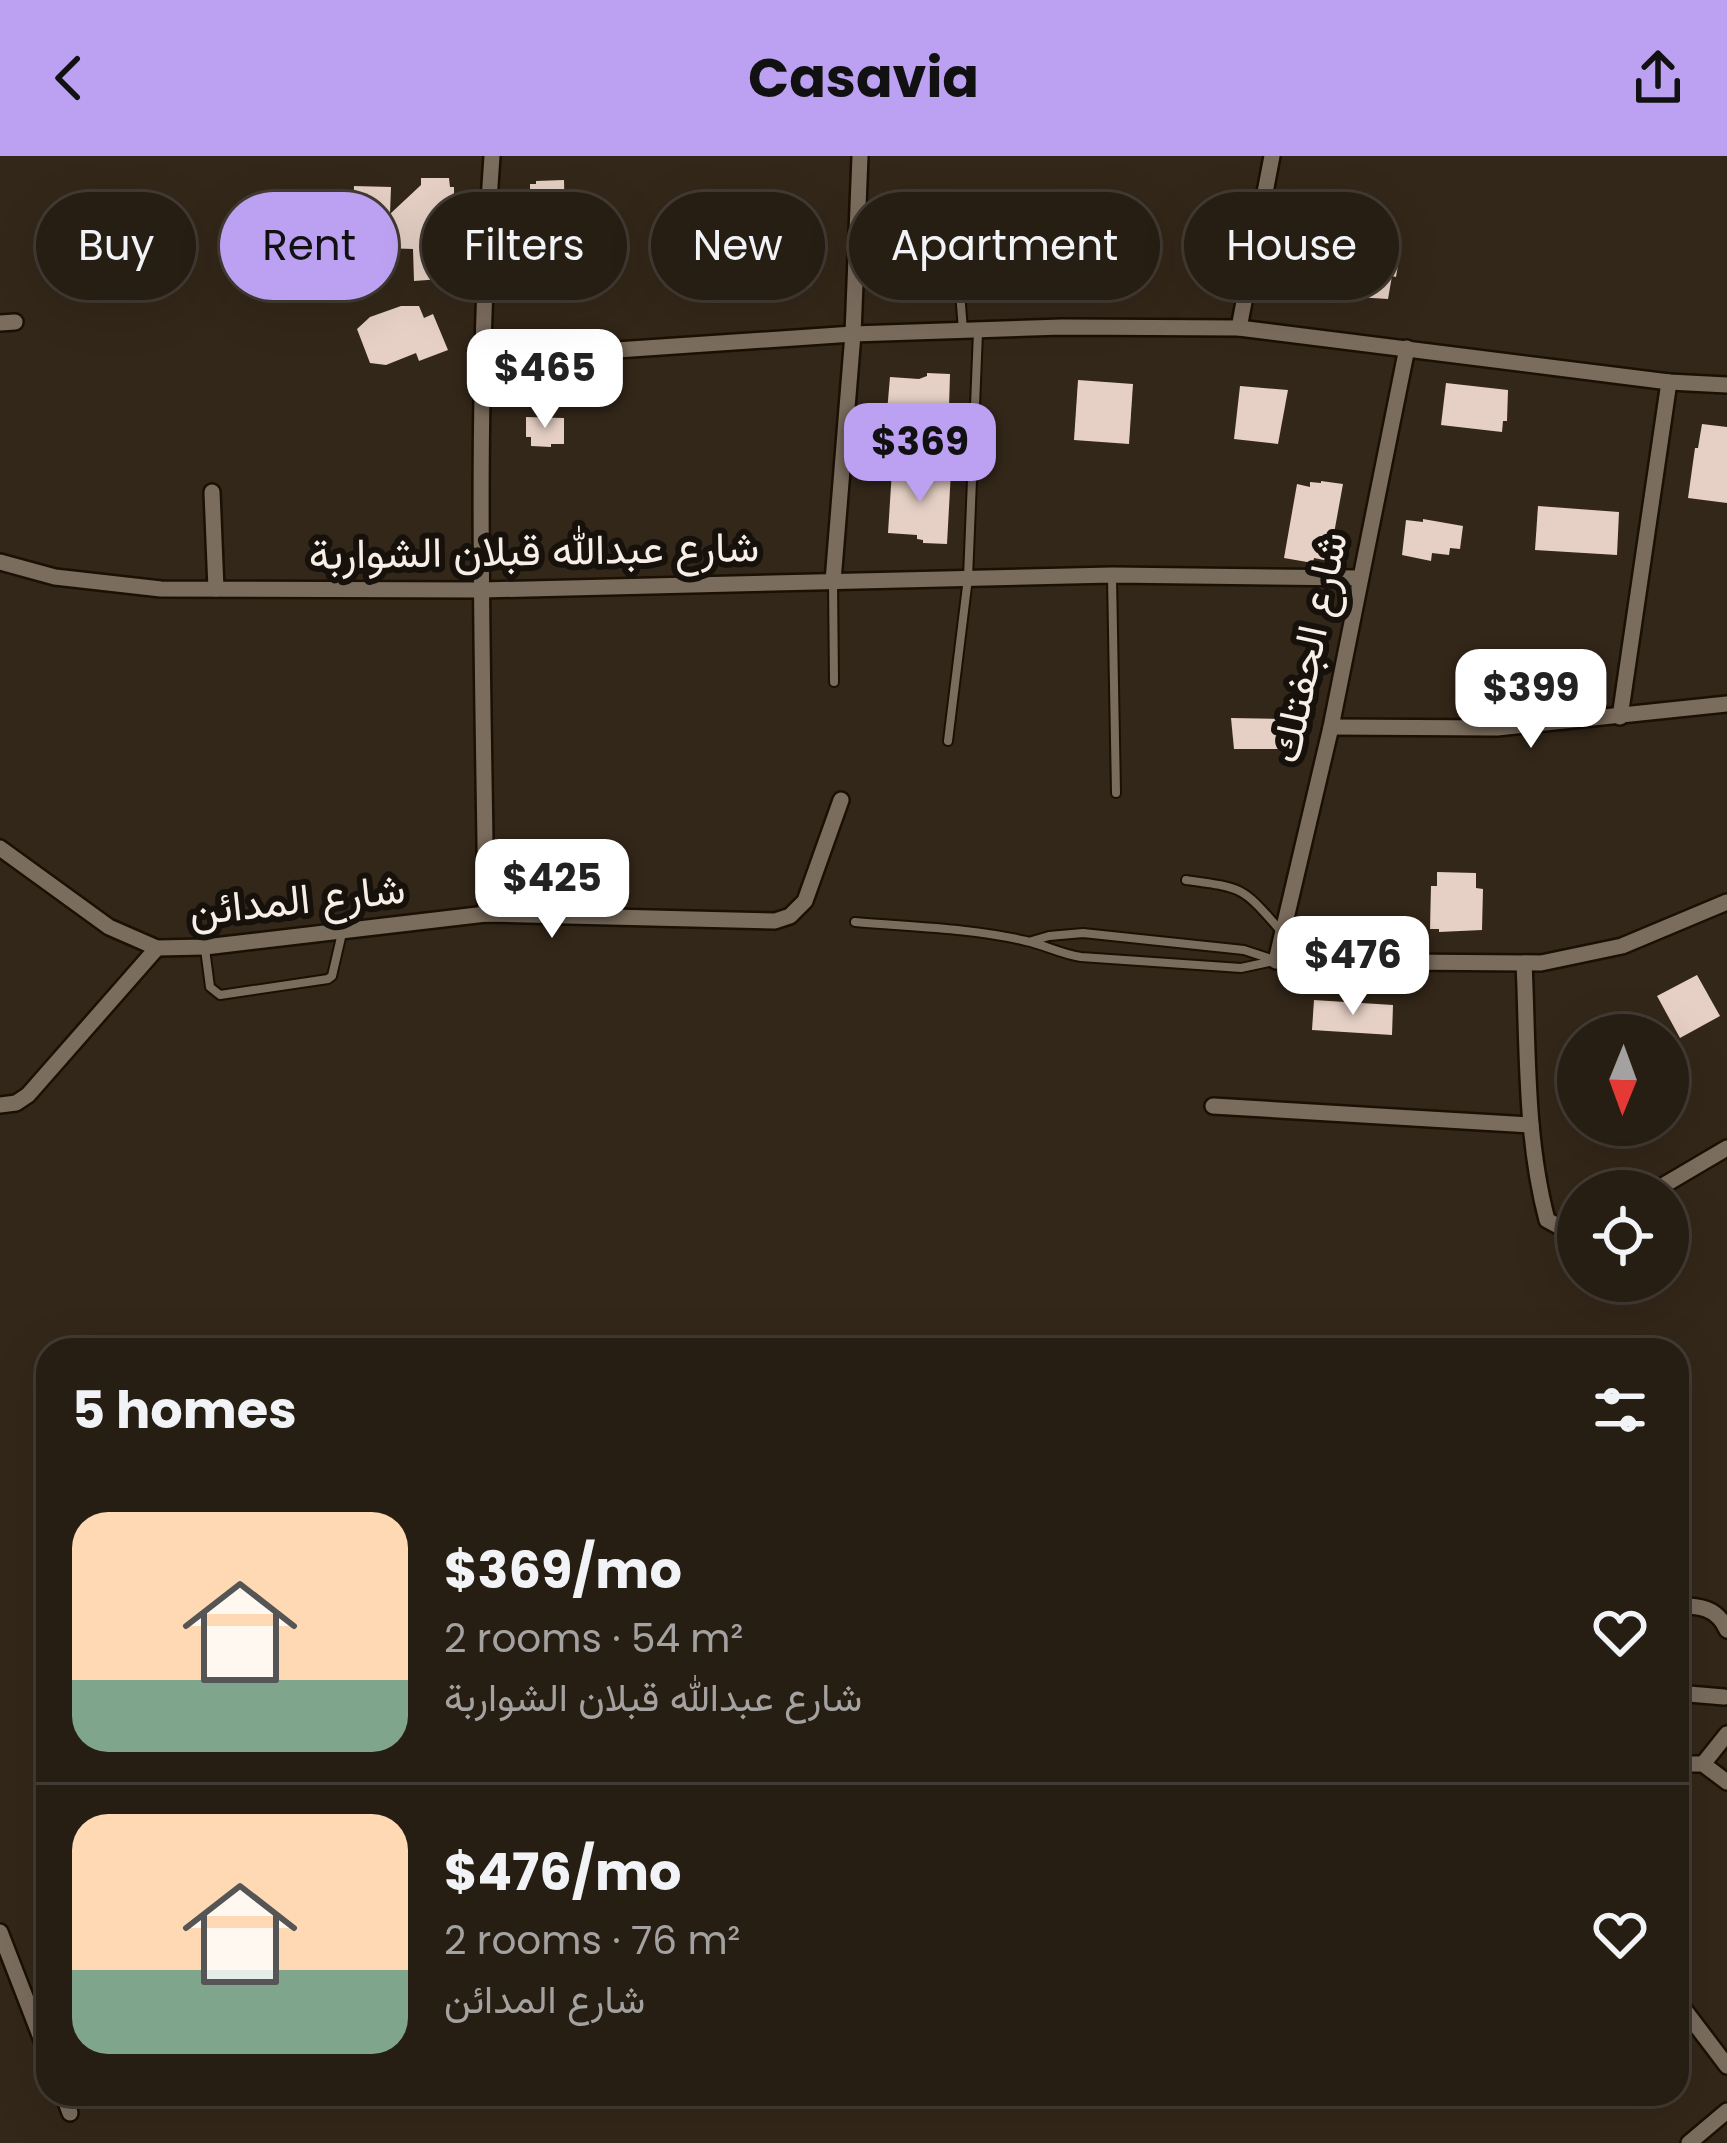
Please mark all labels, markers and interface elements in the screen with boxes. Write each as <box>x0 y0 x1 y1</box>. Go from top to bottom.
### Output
text: Casavia <box>748 40 979 116</box>
icon: back <box>36 45 102 111</box>
icon: share <box>1625 45 1691 111</box>
chip: Buy <box>36 192 196 300</box>
chip: Rent <box>220 192 398 300</box>
chip: Filters <box>422 192 627 300</box>
chip: New <box>651 192 825 300</box>
chip: Apartment <box>849 192 1160 300</box>
chip: House <box>1184 192 1399 300</box>
pin: $465 <box>474 329 616 431</box>
text: $465 <box>494 340 596 395</box>
pin: $369 <box>849 403 991 505</box>
text: $369 <box>871 414 969 469</box>
street label: شارع عبدالله قبلان الشواربة <box>308 517 760 584</box>
street label: شارع الجفتلك <box>1255 526 1362 768</box>
pin: $399 <box>1460 649 1602 751</box>
text: $399 <box>1482 660 1580 715</box>
pin: $425 <box>481 839 623 941</box>
text: $425 <box>502 850 602 905</box>
street label: شارع المدائن <box>186 859 408 940</box>
pin: $476 <box>1282 916 1424 1018</box>
text: $476 <box>1304 927 1402 982</box>
north arrow <box>1557 1014 1689 1146</box>
map controls <box>1557 1014 1689 1302</box>
button: locate <box>1557 1170 1689 1302</box>
text: 5 homes <box>72 1374 297 1446</box>
icon: filters <box>1587 1377 1653 1443</box>
text: $369/mo <box>444 1534 682 1606</box>
icon: home <box>168 1560 312 1704</box>
icon: heart <box>1587 1599 1653 1665</box>
text: 2 rooms · 54 m² <box>444 1611 743 1666</box>
text: شارع عبدالله قبلان الشواربة <box>444 1670 862 1725</box>
text: $476/mo <box>444 1836 681 1908</box>
icon: home <box>168 1862 312 2006</box>
icon: heart <box>1587 1901 1653 1967</box>
text: 2 rooms · 76 m² <box>444 1913 740 1968</box>
text: شارع المدائن <box>444 1972 645 2027</box>

